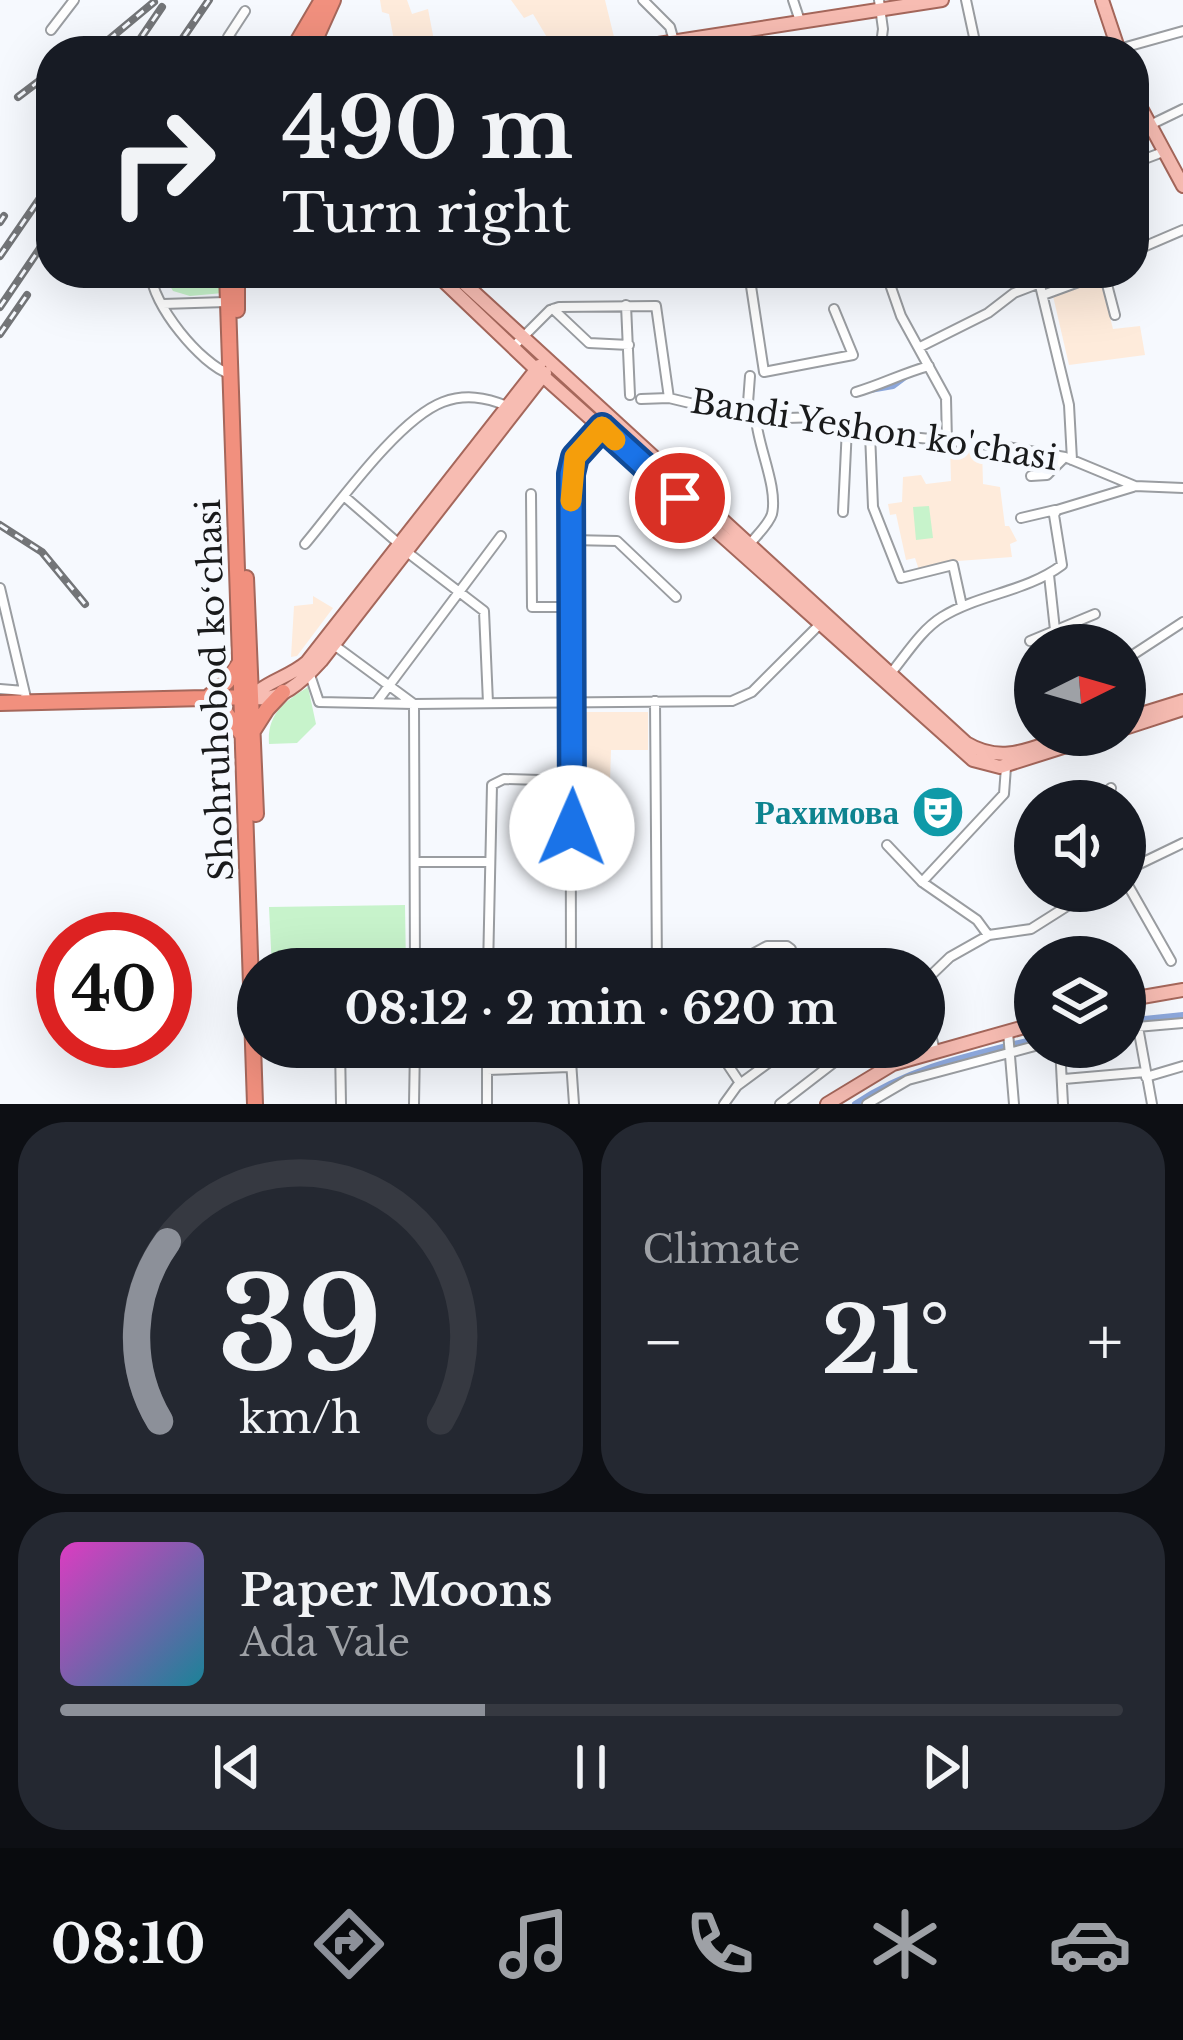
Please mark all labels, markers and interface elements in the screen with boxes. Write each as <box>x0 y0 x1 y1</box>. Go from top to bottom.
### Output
text: 490 m <box>282 77 573 181</box>
icon: right <box>84 84 240 240</box>
text: Turn right <box>282 180 571 247</box>
street label: Bandi Yeshon ko'chasi <box>688 381 1060 479</box>
pin <box>629 447 731 549</box>
icon: arrive <box>647 465 713 531</box>
street label: Shohruhobod koʻchasi <box>188 498 242 882</box>
north arrow <box>1014 624 1146 756</box>
map controls <box>1014 624 1146 1068</box>
position arrow <box>509 765 635 891</box>
button: sound <box>1014 780 1146 912</box>
theatre icon: Рахимова <box>910 784 966 840</box>
place label: Рахимова <box>755 792 899 833</box>
speed limit sign: 40 <box>36 912 192 1068</box>
button: layers <box>1014 936 1146 1068</box>
text: 08:12 · 2 min · 620 m <box>345 980 837 1036</box>
text: Climate <box>643 1225 800 1274</box>
text: 39 <box>218 1249 382 1404</box>
text: 21° <box>822 1286 949 1397</box>
text: − <box>643 1301 684 1383</box>
text: + <box>1087 1301 1123 1383</box>
text: km/h <box>239 1391 361 1445</box>
text: Paper Moons <box>240 1562 552 1618</box>
text: Ada Vale <box>240 1618 410 1667</box>
icon: previous <box>204 1734 270 1800</box>
icon: pause <box>558 1734 624 1800</box>
icon: next <box>913 1734 979 1800</box>
icon: directions <box>307 1902 391 1986</box>
icon: music <box>492 1902 576 1986</box>
icon: phone <box>678 1902 762 1986</box>
icon: climate <box>863 1902 947 1986</box>
icon: car <box>1048 1902 1132 1986</box>
text: 08:10 <box>51 1911 205 1978</box>

